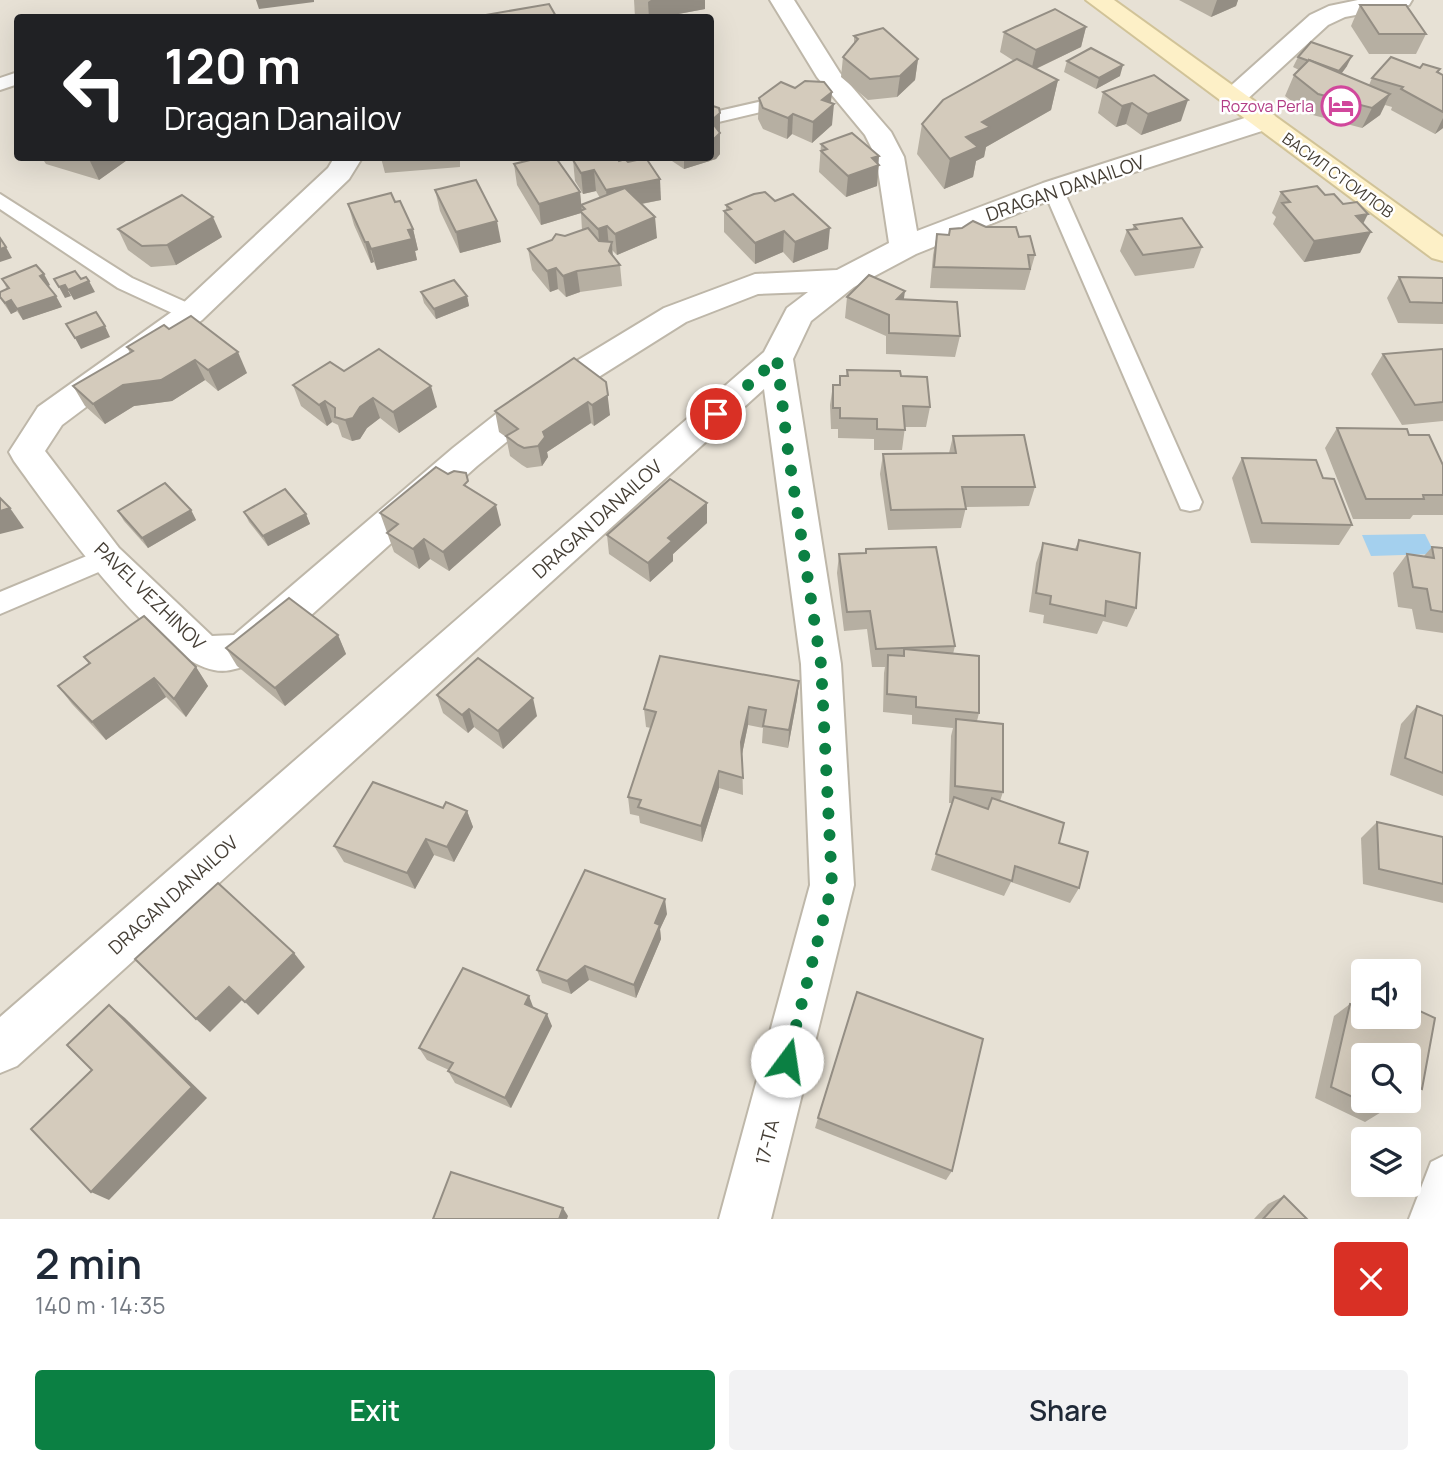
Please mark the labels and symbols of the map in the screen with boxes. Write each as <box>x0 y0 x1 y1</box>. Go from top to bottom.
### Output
hotel icon: Rozova Perla <box>1320 85 1362 127</box>
place label: Rozova Perla <box>1221 95 1314 117</box>
street label: ВАСИЛ СТОИЛОВ <box>1278 127 1398 223</box>
street label: DRAGAN DANAILOV <box>982 148 1148 227</box>
pin <box>686 384 746 444</box>
street label: DRAGAN DANAILOV <box>527 453 668 584</box>
street label: PAVEL VEZHINOV <box>89 536 212 656</box>
street label: DRAGAN DANAILOV <box>103 829 244 960</box>
position arrow <box>750 1024 824 1098</box>
street label: 17-ТА <box>749 1116 785 1168</box>

